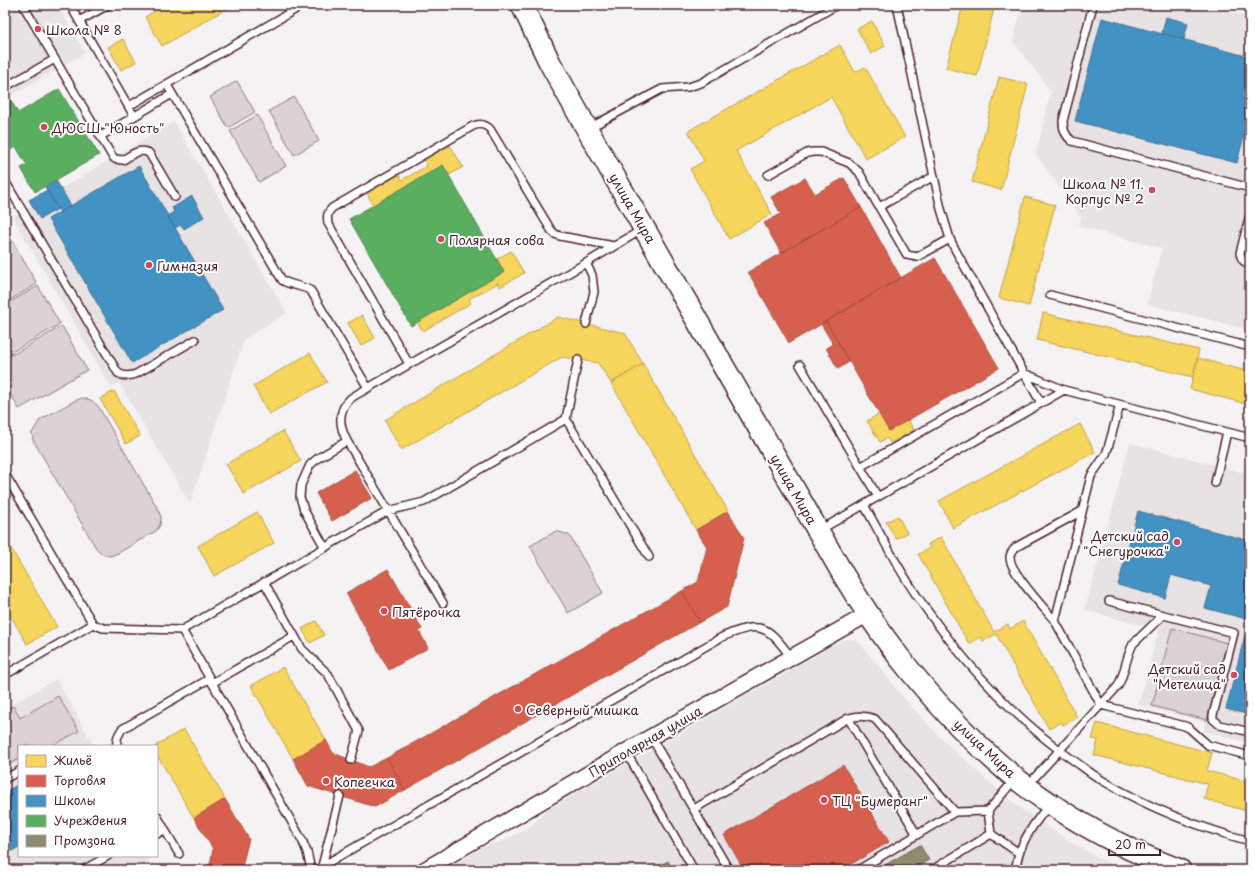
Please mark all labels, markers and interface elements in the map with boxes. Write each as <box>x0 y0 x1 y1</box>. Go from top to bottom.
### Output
place label: Школа № 8 <box>46 20 122 39</box>
marker: Школа № 8 <box>33 24 43 34</box>
place label: ДЮСШ "Юность" <box>51 118 164 137</box>
marker: ДЮСШ "Юность" <box>39 122 49 132</box>
street label: улица Мира <box>605 169 661 247</box>
place label: Школа № 11. Корпус № 2 <box>1062 174 1144 208</box>
marker: Школа № 11. Корпус № 2 <box>1147 185 1157 195</box>
place label: Полярная сова <box>449 230 545 249</box>
marker: Полярная сова <box>436 234 446 244</box>
place label: Гимназия <box>157 256 218 275</box>
marker: Гимназия <box>144 260 154 270</box>
street label: улица Мира <box>766 450 822 528</box>
place label: Детский сад "Снегурочка" <box>1083 526 1169 560</box>
marker: Детский сад "Снегурочка" <box>1172 537 1182 547</box>
place label: Пятёрочка <box>392 602 462 621</box>
marker: Пятёрочка <box>379 606 389 616</box>
place label: Детский сад "Метелица" <box>1148 659 1226 693</box>
marker: Детский сад "Метелица" <box>1229 670 1239 680</box>
place label: Северный мишка <box>526 700 639 719</box>
street label: Приполярная улица <box>585 700 706 781</box>
marker: Северный мишка <box>513 704 523 714</box>
street label: улица Мира <box>950 714 1021 782</box>
legend <box>18 745 158 857</box>
text: Жильё <box>53 751 92 769</box>
text: Торговля <box>54 771 106 789</box>
place label: Копеечка <box>334 772 396 791</box>
marker: Копеечка <box>321 776 331 786</box>
text: Школы <box>54 791 96 809</box>
place label: ТЦ "Бумеранг" <box>832 791 928 810</box>
marker: ТЦ "Бумеранг" <box>819 795 829 805</box>
text: Учреждения <box>54 811 127 829</box>
text: Промзона <box>54 831 116 849</box>
scale bar <box>1109 831 1160 857</box>
text: 20 m <box>1115 835 1146 853</box>

